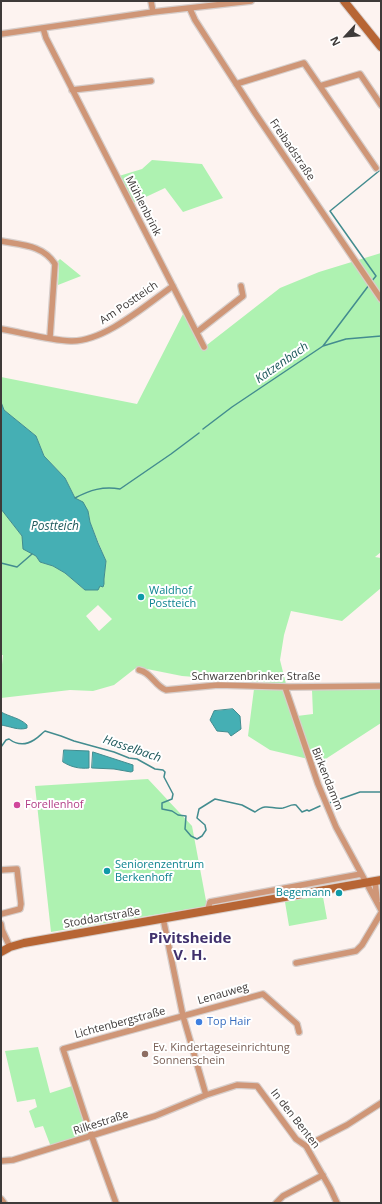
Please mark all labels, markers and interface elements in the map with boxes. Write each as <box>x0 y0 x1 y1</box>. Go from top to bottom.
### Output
north arrow <box>326 16 366 56</box>
text: N <box>326 34 343 49</box>
street label: Freibadstraße <box>267 117 317 183</box>
street label: Mühlenbrink <box>122 174 164 238</box>
street label: Am Postteich <box>97 279 161 327</box>
water label: Katzenbach <box>253 339 311 387</box>
water label: Postteich <box>31 520 79 534</box>
place label: Waldhof Postteich <box>149 584 196 610</box>
marker: Waldhof Postteich <box>136 592 146 602</box>
street label: Schwarzenbrinker Straße <box>192 670 320 684</box>
water label: Hasselbach <box>101 732 163 766</box>
street label: Birkendamm <box>308 746 346 812</box>
place label: Forellenhof <box>25 798 84 812</box>
marker: Forellenhof <box>12 800 22 810</box>
place label: Seniorenzentrum Berkenhoff <box>115 858 204 884</box>
marker: Seniorenzentrum Berkenhoff <box>102 866 112 876</box>
place label: Begemann <box>276 886 331 900</box>
marker: Begemann <box>334 888 344 898</box>
street label: Stoddartstraße <box>63 905 141 931</box>
district label: Pivitsheide V. H. <box>149 930 231 965</box>
street label: Lenauweg <box>196 980 250 1008</box>
street label: Lichtenbergstraße <box>73 1005 167 1041</box>
place label: Top Hair <box>207 1015 251 1029</box>
marker: Top Hair <box>194 1017 204 1027</box>
place label: Ev. Kindertageseinrichtung Sonnenschein <box>153 1041 290 1067</box>
marker: Ev. Kindertageseinrichtung Sonnenschein <box>140 1049 150 1059</box>
street label: In den Benten <box>268 1087 322 1151</box>
street label: Rilkestraße <box>72 1108 130 1138</box>

